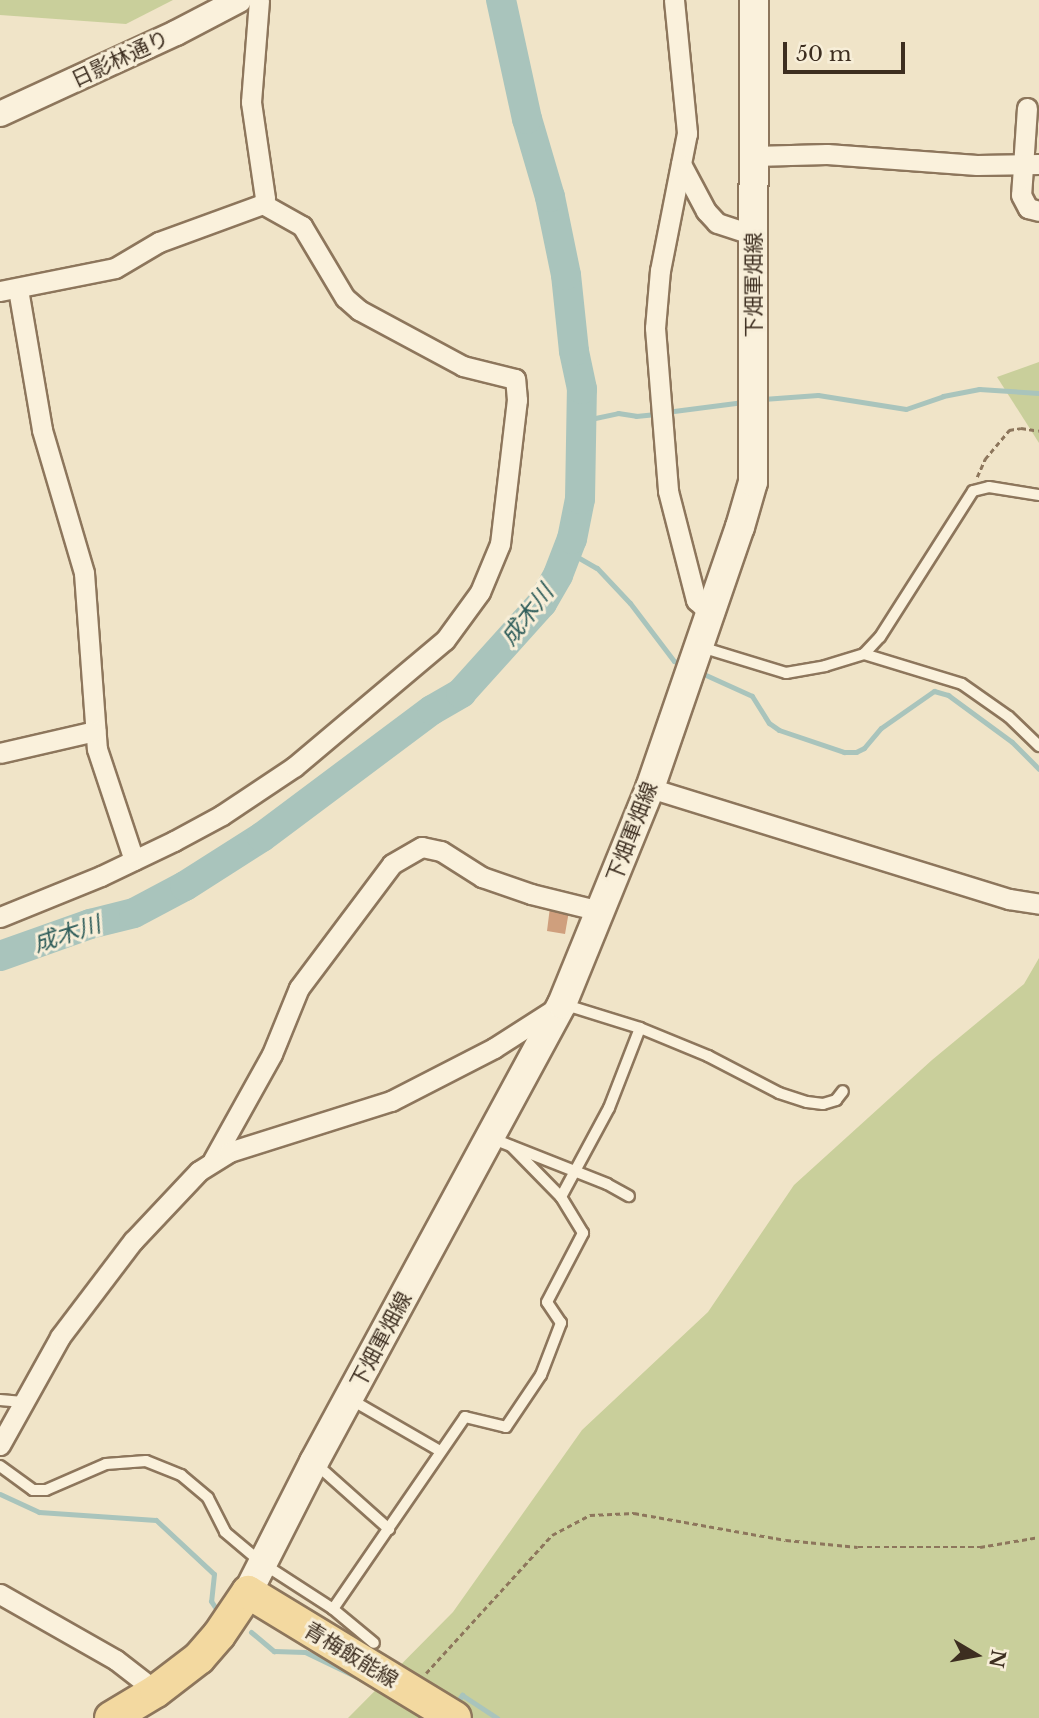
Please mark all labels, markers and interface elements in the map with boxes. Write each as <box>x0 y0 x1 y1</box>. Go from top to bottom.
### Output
street label: 日影林通り <box>67 25 173 93</box>
scale bar <box>787 28 909 72</box>
text: 50 m <box>796 41 851 67</box>
street label: 下畑軍畑線 <box>741 233 767 337</box>
water label: 成木川 <box>495 579 559 651</box>
street label: 下畑軍畑線 <box>601 778 663 886</box>
water label: 成木川 <box>30 910 104 958</box>
street label: 下畑軍畑線 <box>345 1288 417 1392</box>
street label: 青梅飯能線 <box>300 1617 402 1693</box>
north arrow <box>941 1620 1011 1690</box>
text: N <box>984 1648 1010 1670</box>

